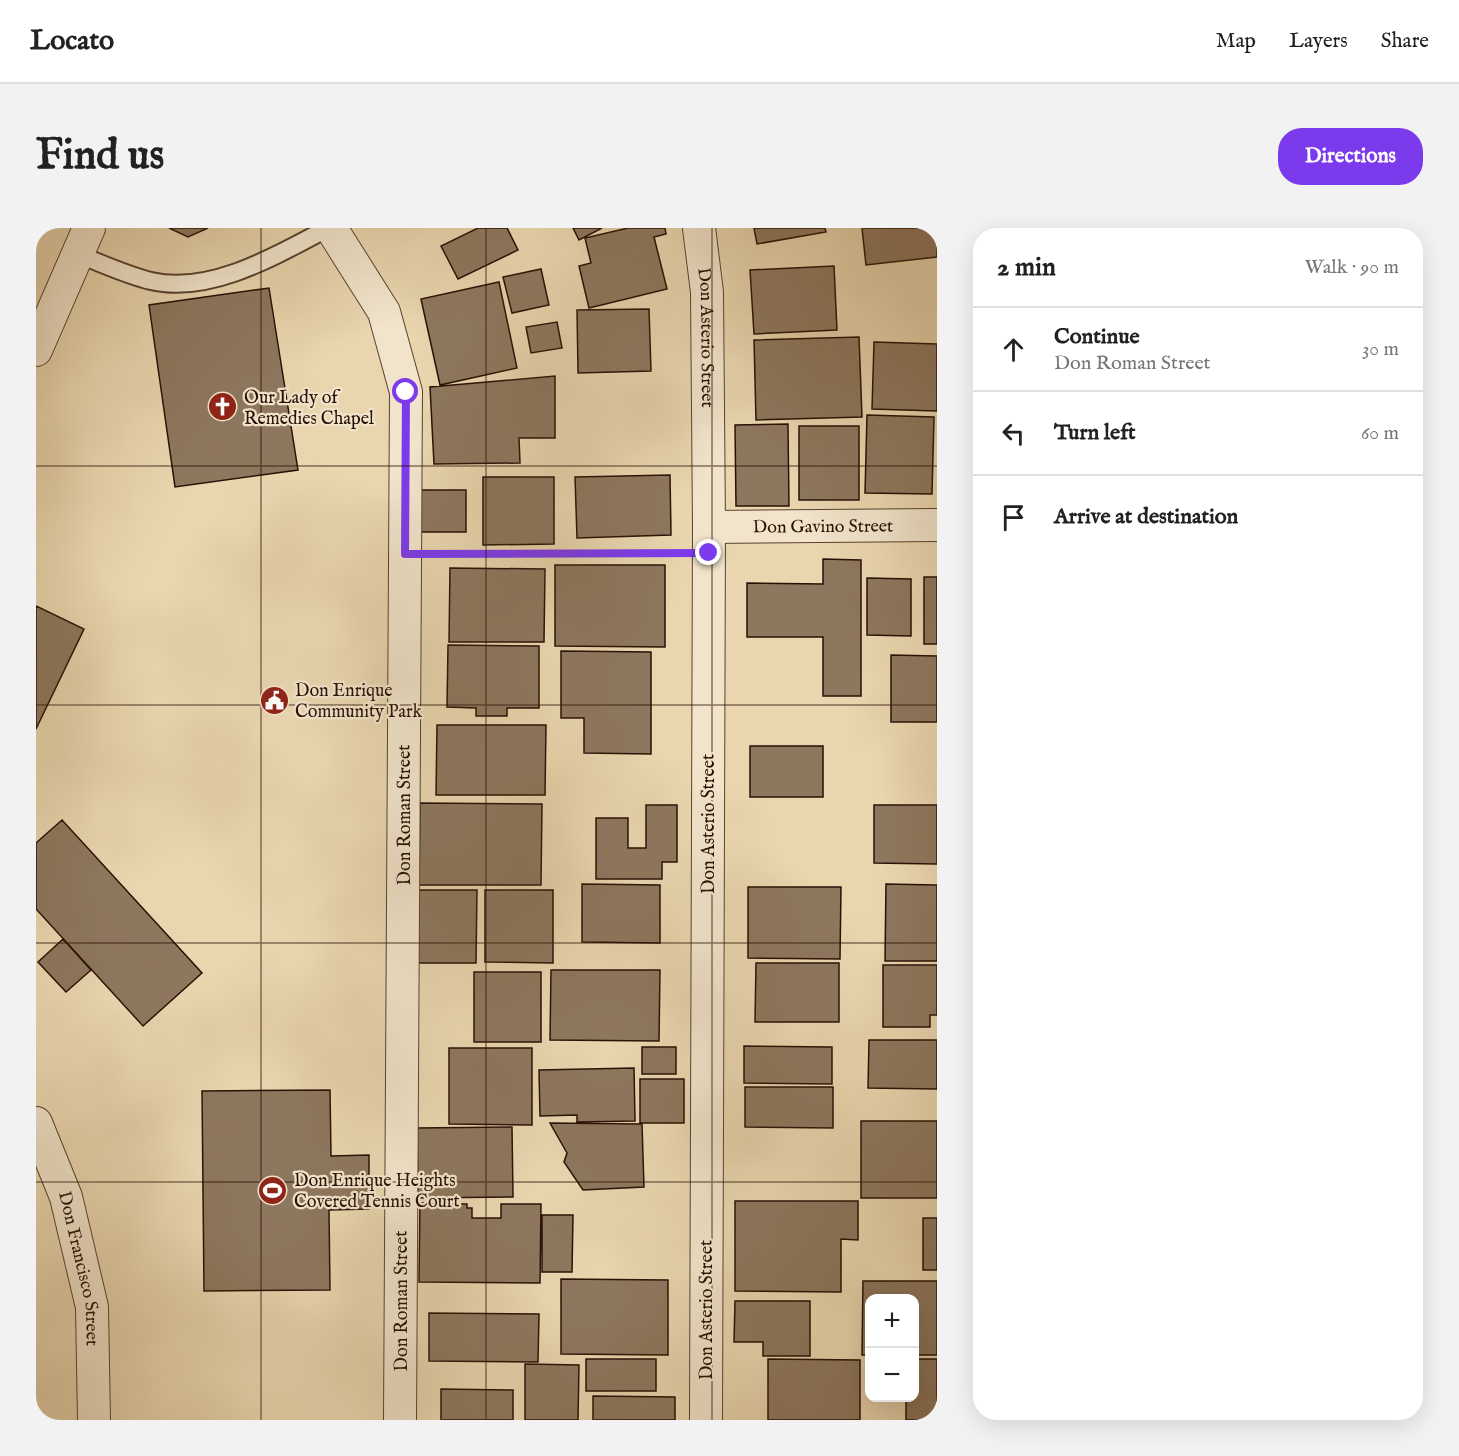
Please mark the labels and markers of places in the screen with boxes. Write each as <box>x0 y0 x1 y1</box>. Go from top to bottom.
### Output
place label: Our Lady of Remedies Chapel <box>244 387 374 431</box>
church icon: Our Lady of Remedies Chapel <box>207 391 239 423</box>
place label: Don Enrique Community Park <box>295 680 423 724</box>
public building icon: Don Enrique Community Park <box>258 684 290 716</box>
place label: Don Enrique Heights Covered Tennis Court <box>294 1170 460 1214</box>
sports icon: Don Enrique Heights Covered Tennis Court <box>257 1174 289 1206</box>

